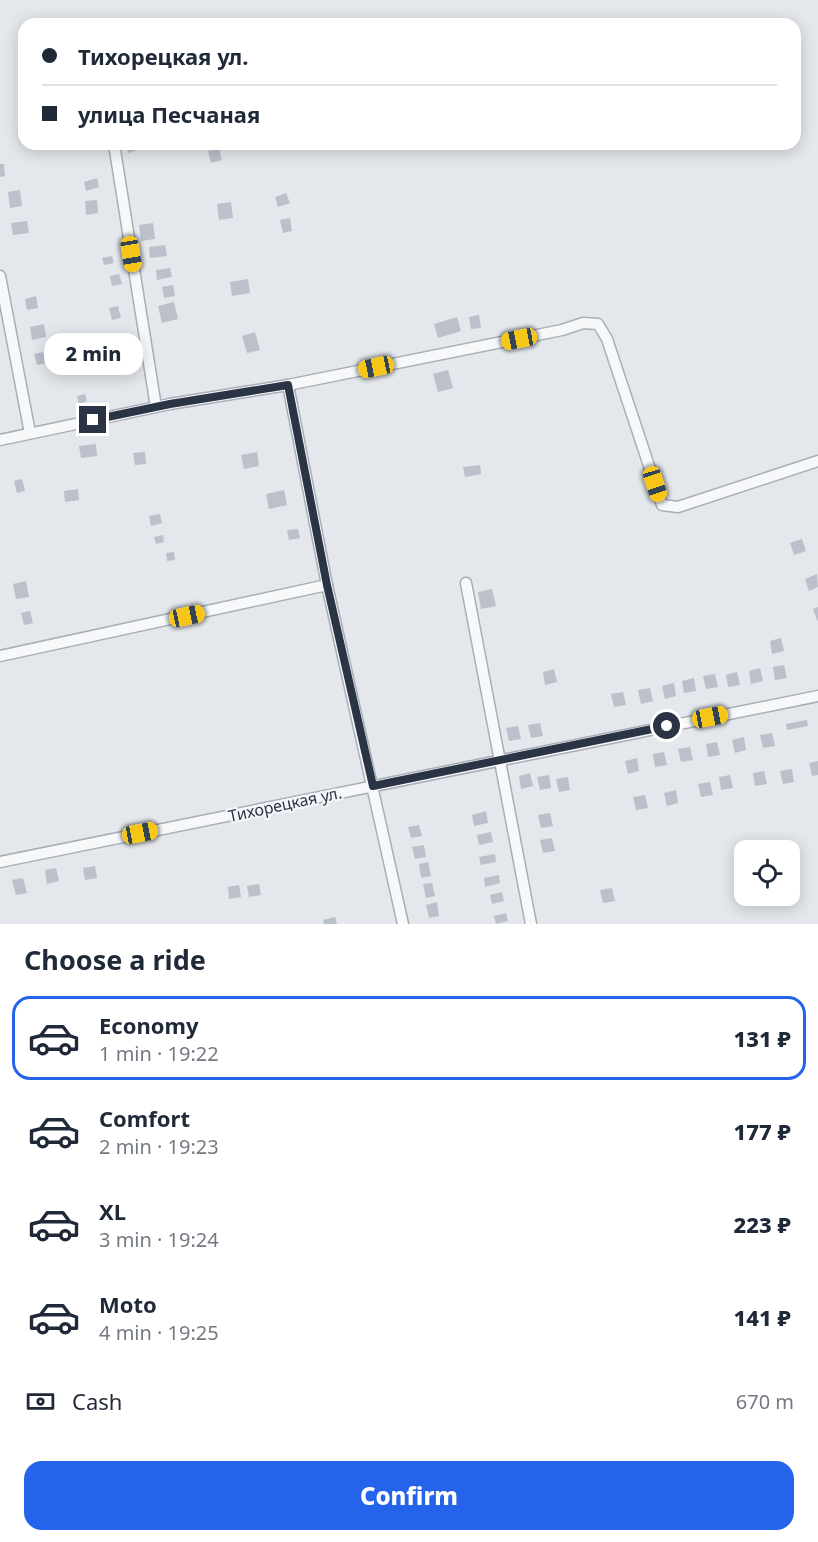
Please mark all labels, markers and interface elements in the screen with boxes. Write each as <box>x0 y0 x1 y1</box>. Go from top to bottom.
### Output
text: Тихорецкая ул. <box>78 41 249 71</box>
text: улица Песчаная <box>78 99 260 129</box>
car <box>119 235 143 273</box>
car <box>500 327 538 351</box>
callout: 2 min <box>44 333 142 375</box>
text: 2 min <box>66 340 121 367</box>
car <box>357 354 395 380</box>
route end <box>79 406 106 433</box>
car <box>641 464 669 504</box>
car <box>168 603 206 629</box>
car <box>691 705 729 729</box>
route start <box>653 712 680 739</box>
street label: Тихорецкая ул. <box>226 781 344 827</box>
car <box>121 821 159 845</box>
map controls <box>734 840 800 906</box>
button: locate <box>734 840 800 906</box>
text: Choose a ride <box>24 941 206 978</box>
text: Economy <box>99 1010 198 1040</box>
icon: car <box>27 1011 81 1065</box>
text: 131 ₽ <box>734 1023 791 1053</box>
text: 1 min · 19:22 <box>99 1040 219 1067</box>
text: Comfort <box>99 1103 190 1133</box>
icon: car <box>27 1104 81 1158</box>
text: 177 ₽ <box>734 1116 791 1146</box>
text: 2 min · 19:23 <box>99 1133 219 1160</box>
text: XL <box>99 1196 126 1226</box>
icon: car <box>27 1197 81 1251</box>
text: 223 ₽ <box>734 1209 791 1239</box>
text: 3 min · 19:24 <box>99 1226 219 1253</box>
text: Moto <box>99 1289 157 1319</box>
icon: car <box>27 1290 81 1344</box>
text: 141 ₽ <box>734 1302 791 1332</box>
text: 4 min · 19:25 <box>99 1319 219 1346</box>
icon: cash <box>24 1385 57 1418</box>
text: Cash <box>72 1386 122 1416</box>
text: 670 m <box>736 1388 794 1415</box>
button: Confirm <box>24 1461 794 1530</box>

